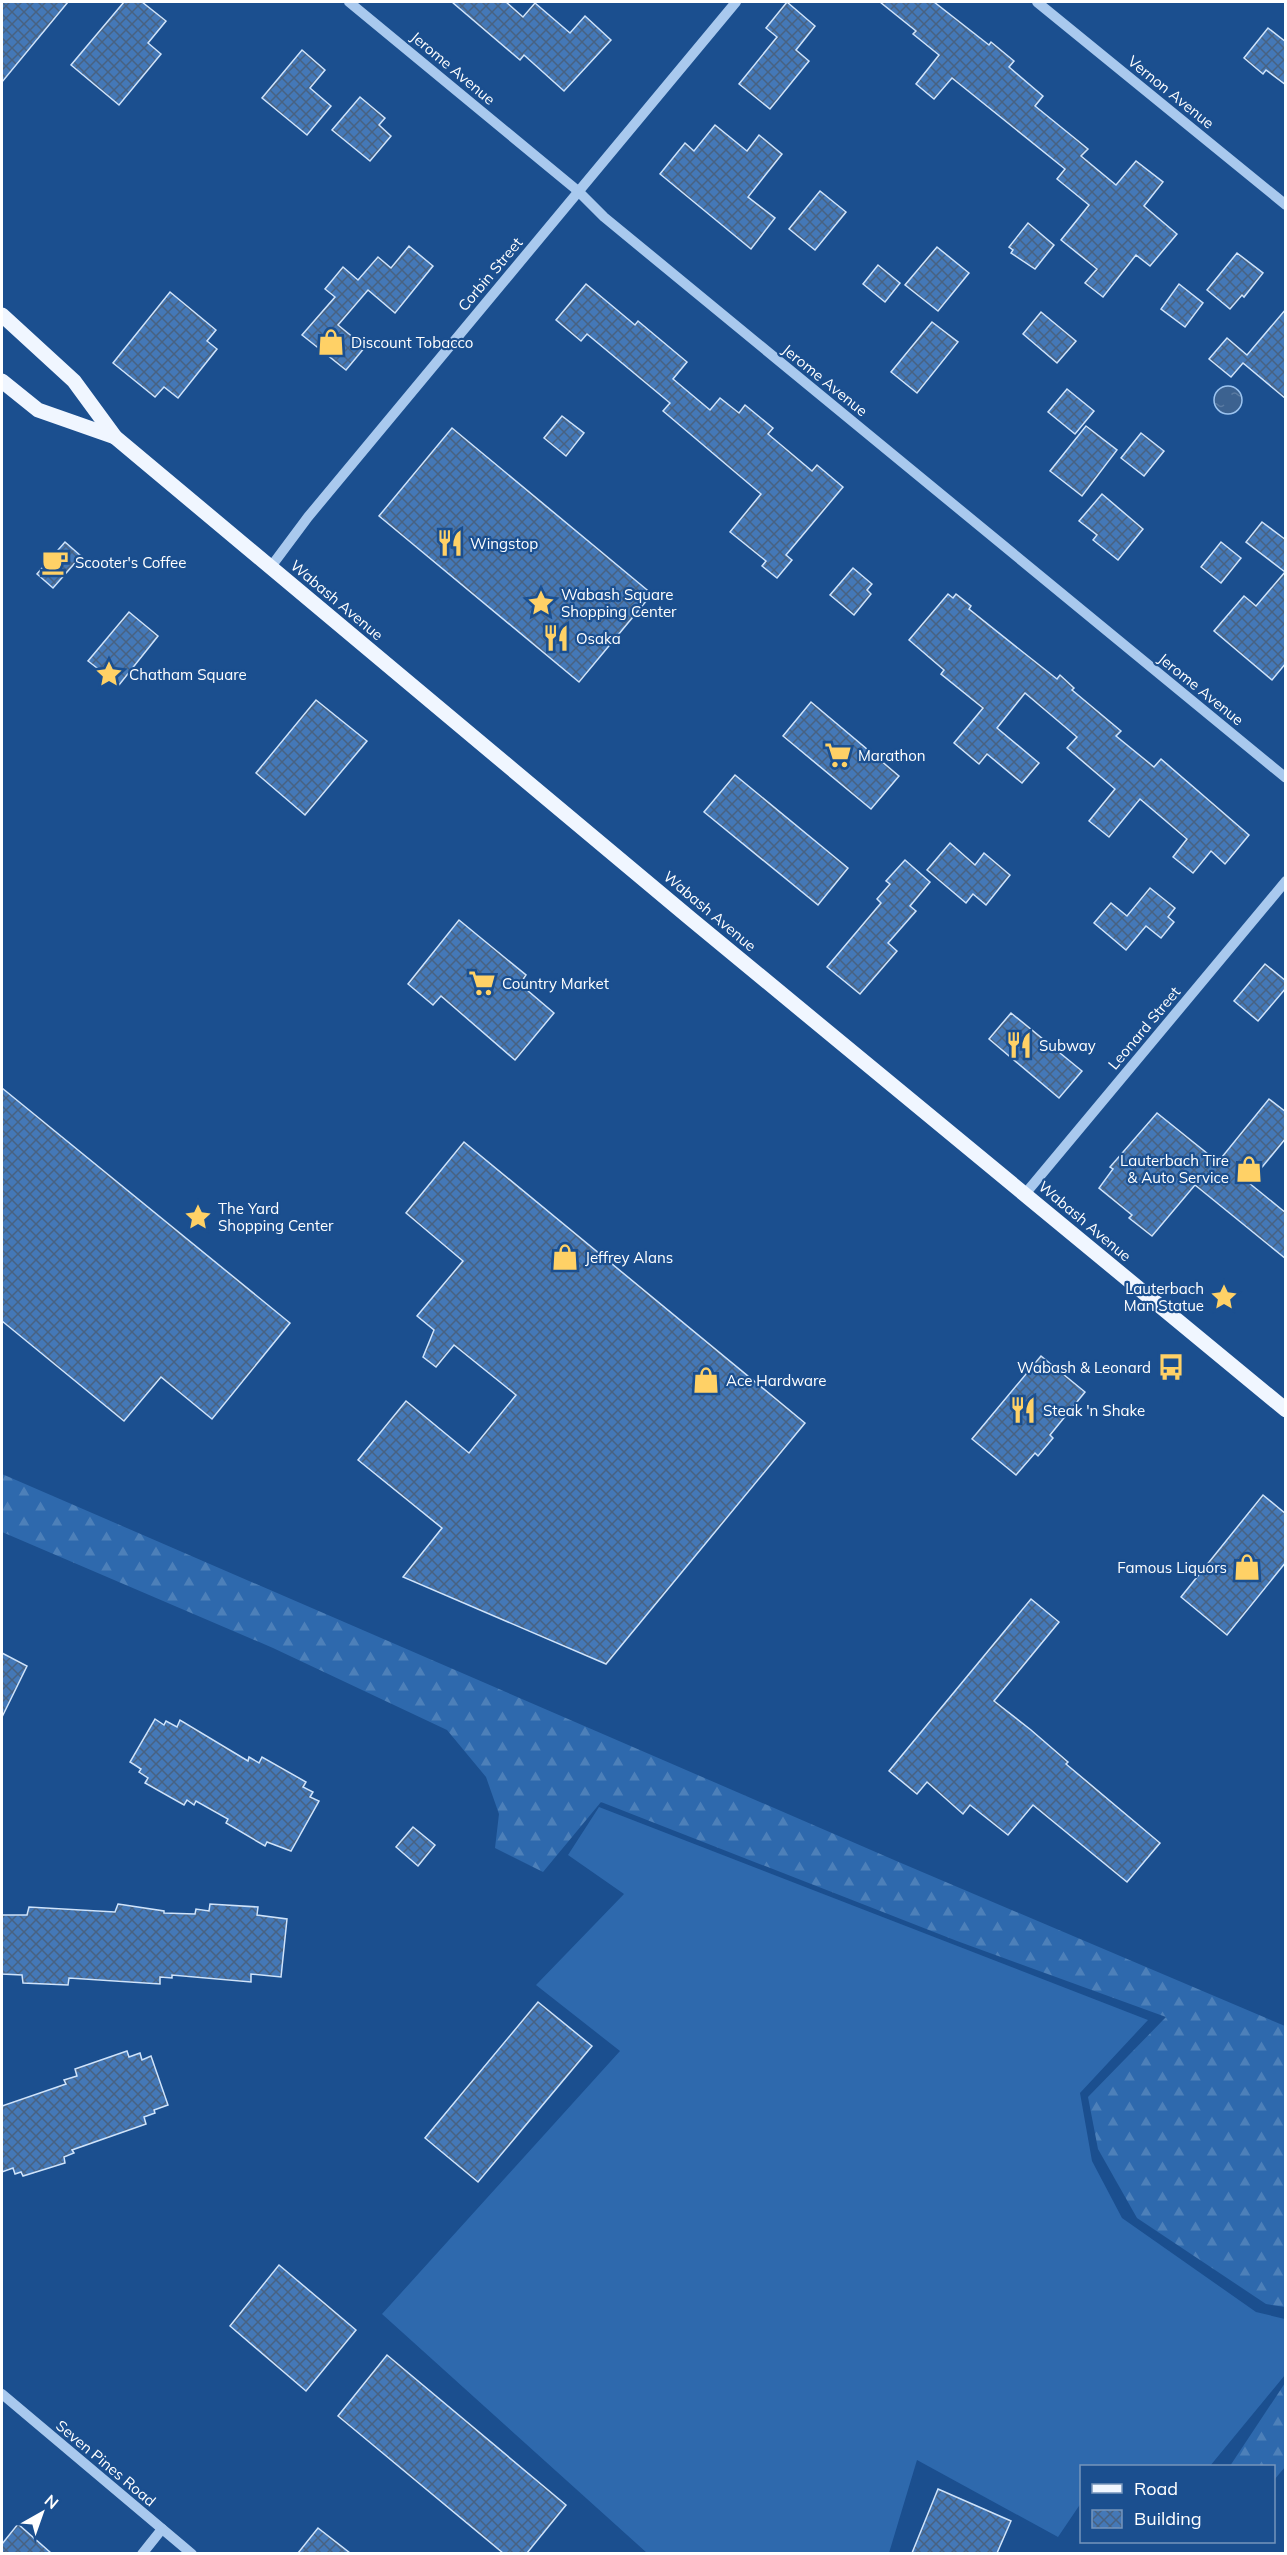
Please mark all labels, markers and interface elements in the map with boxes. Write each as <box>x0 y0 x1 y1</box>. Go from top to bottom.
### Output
street label: Jerome Avenue <box>407 27 499 109</box>
street label: Vernon Avenue <box>1124 51 1218 133</box>
street label: Corbin Street <box>454 233 526 315</box>
shop icon: Discount Tobacco <box>316 327 346 357</box>
place label: Discount Tobacco <box>351 333 473 352</box>
street label: Jerome Avenue <box>778 340 872 420</box>
restaurant icon: Wingstop <box>435 528 465 558</box>
place label: Wingstop <box>470 534 538 553</box>
cafe icon: Scooter's Coffee <box>40 547 70 577</box>
place label: Scooter's Coffee <box>75 553 186 572</box>
street label: Wabash Avenue <box>287 556 387 644</box>
place label: Wabash Square Shopping Center <box>561 585 677 621</box>
place icon: Wabash Square Shopping Center <box>526 588 556 618</box>
restaurant icon: Osaka <box>541 623 571 653</box>
place label: Osaka <box>576 629 621 648</box>
street label: Jerome Avenue <box>1154 649 1248 729</box>
place icon: Chatham Square <box>94 659 124 689</box>
place label: Chatham Square <box>129 665 247 684</box>
supermarket icon: Marathon <box>823 740 853 770</box>
place label: Marathon <box>858 746 926 765</box>
street label: Wabash Avenue <box>660 867 760 955</box>
supermarket icon: Country Market <box>467 968 497 998</box>
place label: Country Market <box>502 974 609 993</box>
street label: Leonard Street <box>1104 983 1184 1073</box>
restaurant icon: Subway <box>1004 1030 1034 1060</box>
place label: Subway <box>1039 1036 1096 1055</box>
place label: Lauterbach Tire & Auto Service <box>1120 1151 1229 1187</box>
shop icon: Lauterbach Tire & Auto Service <box>1234 1154 1264 1184</box>
street label: Wabash Avenue <box>1035 1177 1135 1265</box>
place label: The Yard Shopping Center <box>218 1199 334 1235</box>
place icon: The Yard Shopping Center <box>183 1202 213 1232</box>
shop icon: Jeffrey Alans <box>550 1242 580 1272</box>
place label: Jeffrey Alans <box>585 1248 673 1267</box>
place label: Lauterbach Man Statue <box>1124 1279 1204 1315</box>
place icon: Lauterbach Man Statue <box>1209 1282 1239 1312</box>
bus stop icon: Wabash & Leonard <box>1156 1352 1186 1382</box>
place label: Wabash & Leonard <box>1017 1358 1151 1377</box>
shop icon: Ace Hardware <box>691 1365 721 1395</box>
place label: Ace Hardware <box>726 1371 827 1390</box>
restaurant icon: Steak 'n Shake <box>1008 1395 1038 1425</box>
place label: Steak 'n Shake <box>1043 1401 1145 1420</box>
shop icon: Famous Liquors <box>1232 1552 1262 1582</box>
place label: Famous Liquors <box>1117 1558 1227 1577</box>
street label: Seven Pines Road <box>52 2416 160 2510</box>
legend <box>1080 2465 1275 2543</box>
text: Road <box>1134 2477 1178 2500</box>
north arrow <box>12 2483 72 2543</box>
text: N <box>41 2490 63 2513</box>
text: Building <box>1134 2507 1202 2530</box>

